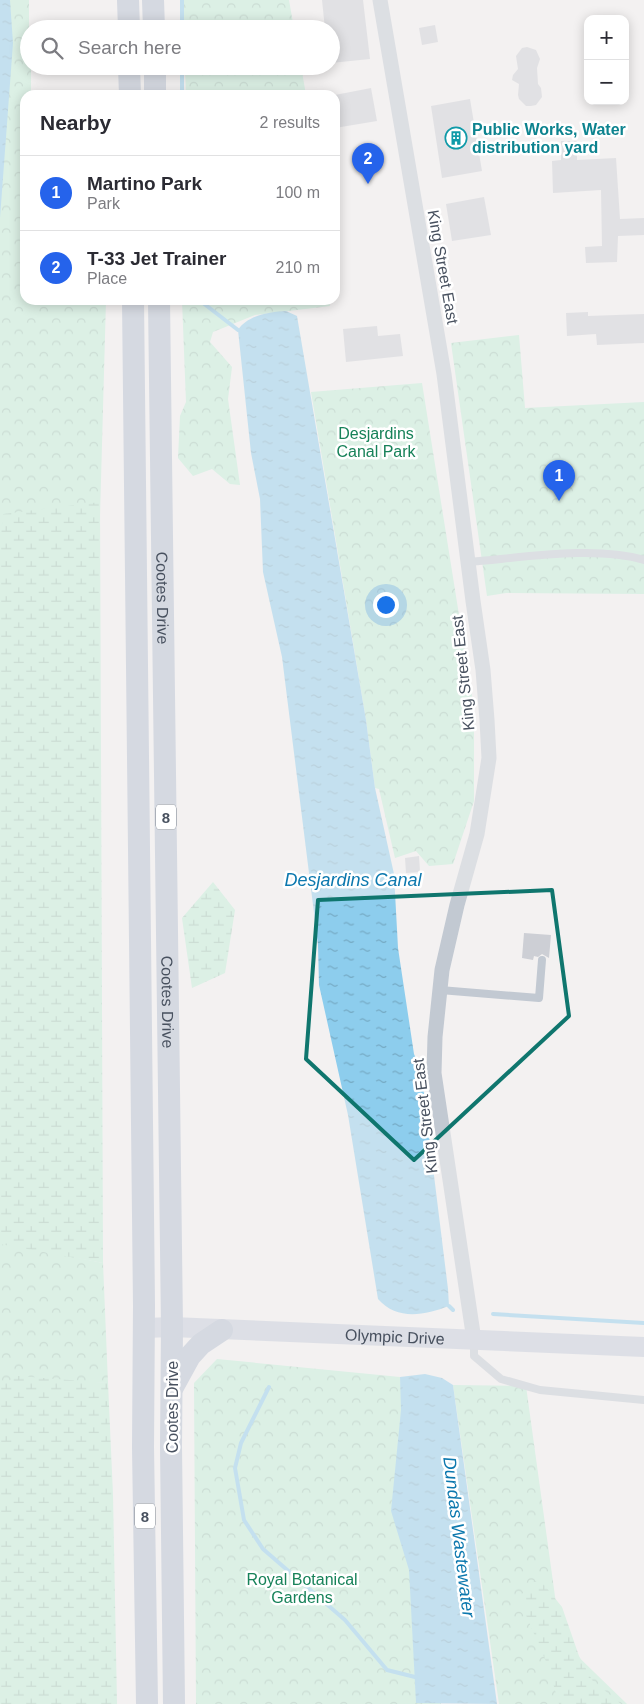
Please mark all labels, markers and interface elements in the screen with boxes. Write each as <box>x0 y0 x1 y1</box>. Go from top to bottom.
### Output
map controls <box>584 15 629 105</box>
button: + <box>584 15 629 60</box>
search box <box>20 20 340 75</box>
icon: search <box>38 34 66 62</box>
text: Search here <box>78 37 182 58</box>
button: − <box>584 60 629 105</box>
text: Nearby <box>40 111 111 134</box>
text: 2 results <box>260 114 320 131</box>
place label: Public Works, Water distribution yard <box>472 121 626 156</box>
building icon: Public Works, Water distribution yard <box>444 126 468 150</box>
pin: 2 <box>352 143 384 184</box>
text: Martino Park <box>87 173 202 194</box>
text: 1 <box>52 184 60 201</box>
text: 100 m <box>276 184 320 201</box>
text: Park <box>87 195 120 212</box>
street label: King Street East <box>425 209 462 326</box>
text: T-33 Jet Trainer <box>87 248 226 269</box>
text: 2 <box>52 259 60 276</box>
text: 210 m <box>276 259 320 276</box>
text: Place <box>87 270 127 287</box>
park label: Desjardins Canal Park <box>336 425 417 460</box>
pin: 1 <box>543 460 575 501</box>
street label: Cootes Drive <box>154 552 172 644</box>
your location <box>373 592 399 618</box>
street label: King Street East <box>448 614 477 731</box>
road number: 8 <box>156 804 176 830</box>
water label: Desjardins Canal <box>284 870 423 890</box>
street label: Cootes Drive <box>159 956 177 1048</box>
street label: King Street East <box>409 1057 440 1174</box>
street label: Olympic Drive <box>345 1326 445 1347</box>
street label: Cootes Drive <box>164 1361 181 1453</box>
water label: Dundas Wastewater <box>439 1456 479 1619</box>
road number: 8 <box>135 1504 155 1528</box>
park label: Royal Botanical Gardens <box>246 1571 358 1606</box>

